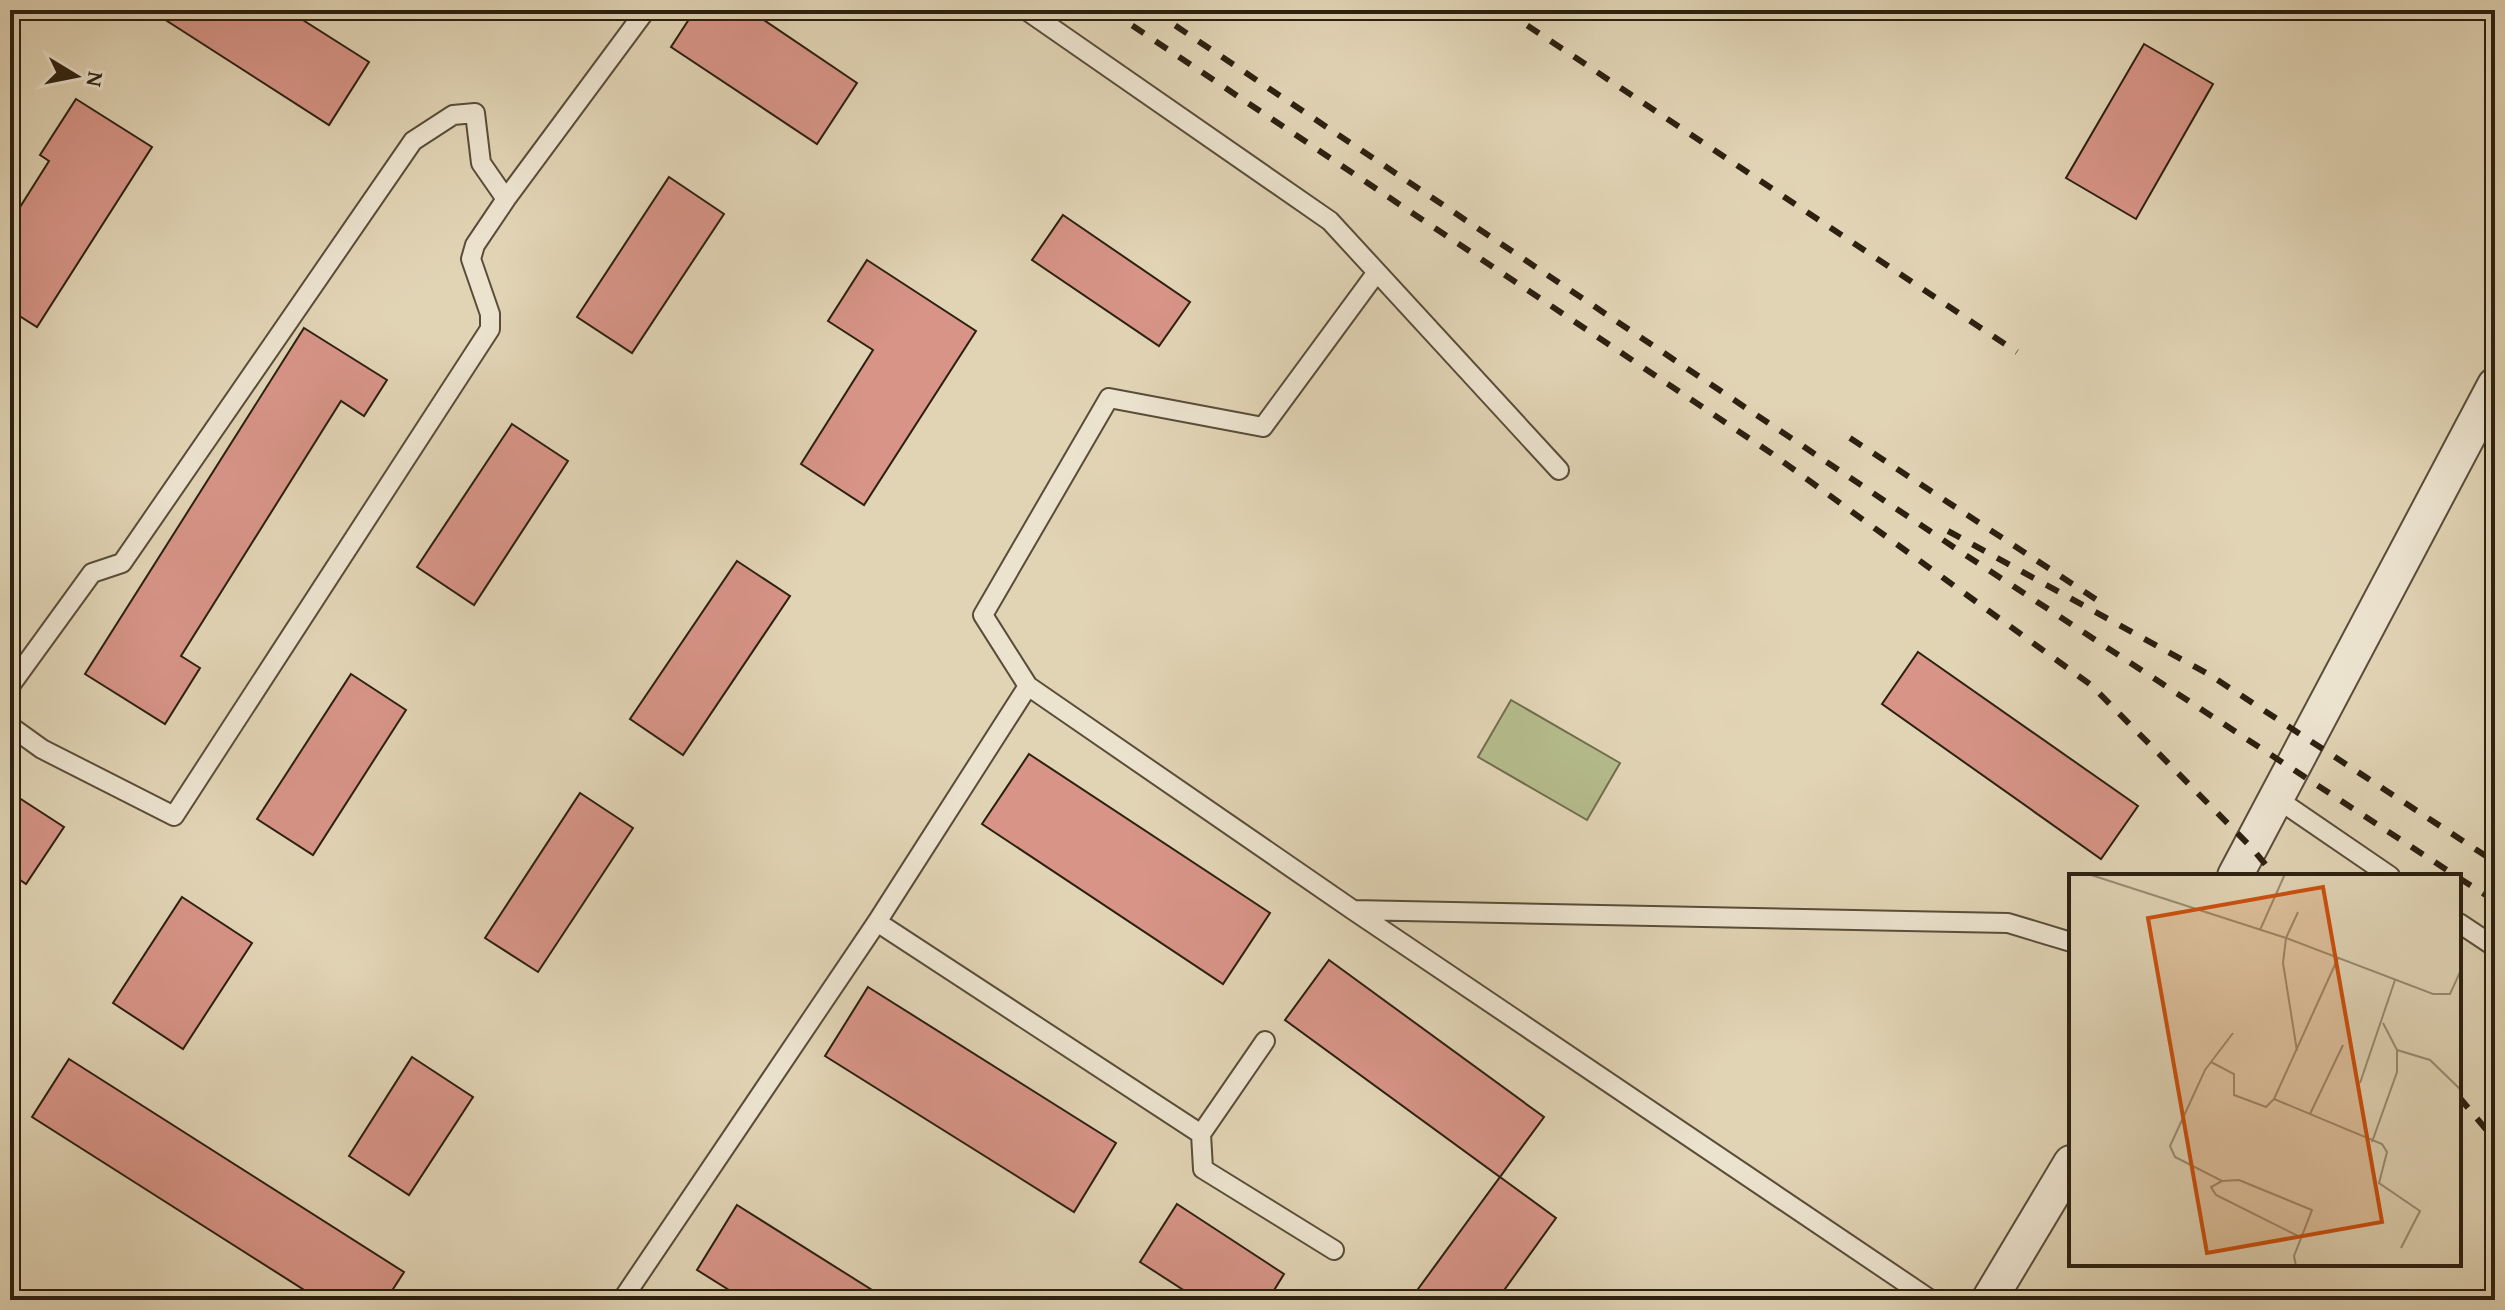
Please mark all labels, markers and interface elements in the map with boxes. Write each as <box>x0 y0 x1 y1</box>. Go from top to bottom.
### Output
north arrow <box>36 36 116 116</box>
text: N <box>79 69 113 90</box>
inset map <box>2069 874 2461 1266</box>

